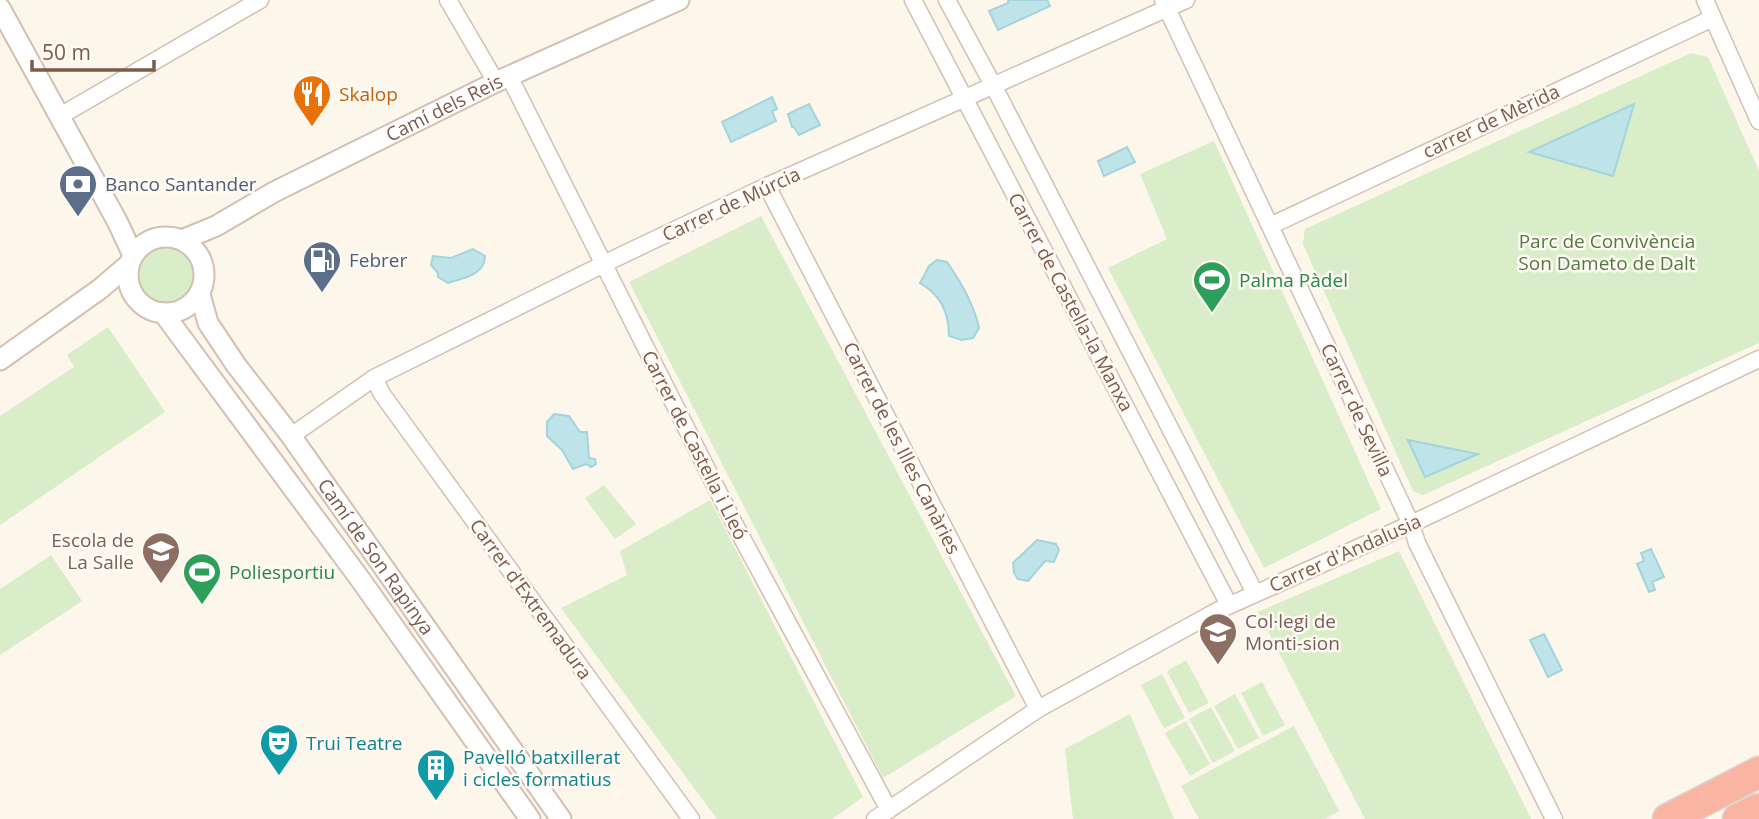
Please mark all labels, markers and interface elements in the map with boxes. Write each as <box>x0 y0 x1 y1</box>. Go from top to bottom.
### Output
scale bar <box>32 28 154 72</box>
text: 50 m <box>42 38 91 66</box>
street label: Camí dels Reis <box>381 68 507 148</box>
restaurant icon: Skalop <box>291 73 333 128</box>
street label: carrer de Mèrida <box>1418 78 1564 164</box>
place label: Skalop <box>339 81 398 107</box>
street label: Carrer de Múrcia <box>658 161 804 247</box>
bank icon: Banco Santander <box>57 163 99 218</box>
place label: Banco Santander <box>105 171 257 197</box>
street label: Carrer de Castella-la Manxa <box>1002 188 1140 416</box>
park label: Parc de Convivència Son Dameto de Dalt <box>1518 228 1696 276</box>
fuel station icon: Febrer <box>301 239 343 294</box>
place label: Febrer <box>349 247 408 273</box>
sports icon: Palma Pàdel <box>1191 259 1233 314</box>
place label: Palma Pàdel <box>1239 267 1348 293</box>
street label: Carrer de les Illes Canàries <box>837 338 967 558</box>
street label: Carrer de Sevilla <box>1315 339 1399 481</box>
street label: Carrer de Castella i Lleó <box>636 346 754 544</box>
street label: Camí de Son Rapinya <box>312 473 440 640</box>
street label: Carrer d'Andalusia <box>1265 508 1425 598</box>
street label: Carrer d'Extremadura <box>464 513 598 685</box>
place label: Escola de La Salle <box>51 527 134 575</box>
school or university icon: Escola de La Salle <box>140 530 182 585</box>
sports icon: Poliesportiu <box>181 551 223 606</box>
place label: Poliesportiu <box>229 559 335 585</box>
place label: Col·legi de Monti-sion <box>1245 608 1340 656</box>
school or university icon: Col·legi de Monti-sion <box>1197 611 1239 666</box>
theatre icon: Trui Teatre <box>258 722 300 777</box>
place label: Trui Teatre <box>306 730 403 756</box>
place label: Pavelló batxillerat i cicles formatius <box>463 744 620 792</box>
building icon: Pavelló batxillerat i cicles formatius <box>415 747 457 802</box>

